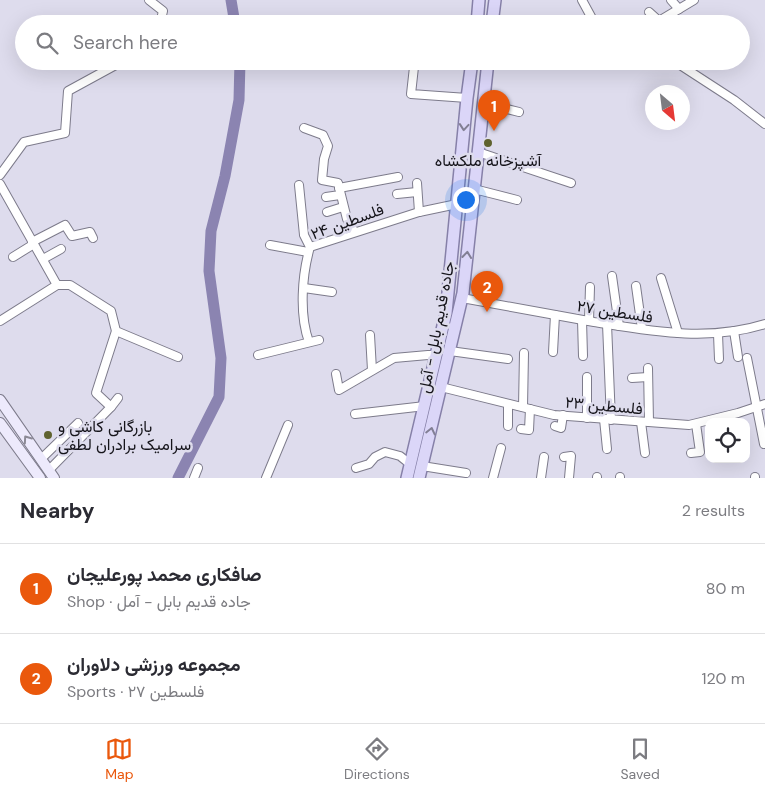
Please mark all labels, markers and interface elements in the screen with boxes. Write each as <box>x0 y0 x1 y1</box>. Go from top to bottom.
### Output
search box <box>15 15 750 70</box>
icon: search <box>33 29 61 57</box>
text: Search here <box>73 30 178 55</box>
north arrow <box>645 85 690 130</box>
pin: 1 <box>478 90 510 131</box>
one-way arrow <box>459 123 470 131</box>
marker: آشپزخانه ملکشاه <box>482 137 494 149</box>
place label: آشپزخانه ملکشاه <box>435 150 543 172</box>
your location <box>453 187 479 213</box>
street label: فلسطین ۲۴ <box>308 199 387 244</box>
one-way arrow <box>461 250 472 258</box>
street label: جاده قدیم بابل - آمل <box>413 259 460 395</box>
pin: 2 <box>471 271 503 312</box>
street label: فلسطین ۲۷ <box>575 295 654 328</box>
street label: فلسطین ۲۳ <box>564 392 644 419</box>
place label: بازرگانی کاشی و سرامیک برادران لطفی <box>58 416 191 455</box>
map controls <box>705 418 750 463</box>
button: locate <box>705 418 750 463</box>
one-way arrow <box>425 426 436 435</box>
marker: بازرگانی کاشی و سرامیک برادران لطفی <box>42 429 54 441</box>
one-way arrow <box>24 436 33 445</box>
text: Nearby <box>20 497 94 525</box>
text: 2 results <box>682 500 745 521</box>
text: صافکاری محمد پورعلیجان <box>67 562 262 587</box>
text: 1 <box>33 578 39 599</box>
text: 80 m <box>706 578 745 599</box>
text: Shop · جاده قدیم بابل - آمل <box>67 591 251 612</box>
text: مجموعه ورزشی دلاوران <box>67 652 241 677</box>
text: 2 <box>31 668 41 689</box>
text: 120 m <box>701 668 745 689</box>
text: Sports · فلسطین ۲۷ <box>67 681 204 702</box>
tab: Map <box>105 735 133 783</box>
tab: Directions <box>344 735 410 783</box>
tab: Saved <box>620 735 660 783</box>

